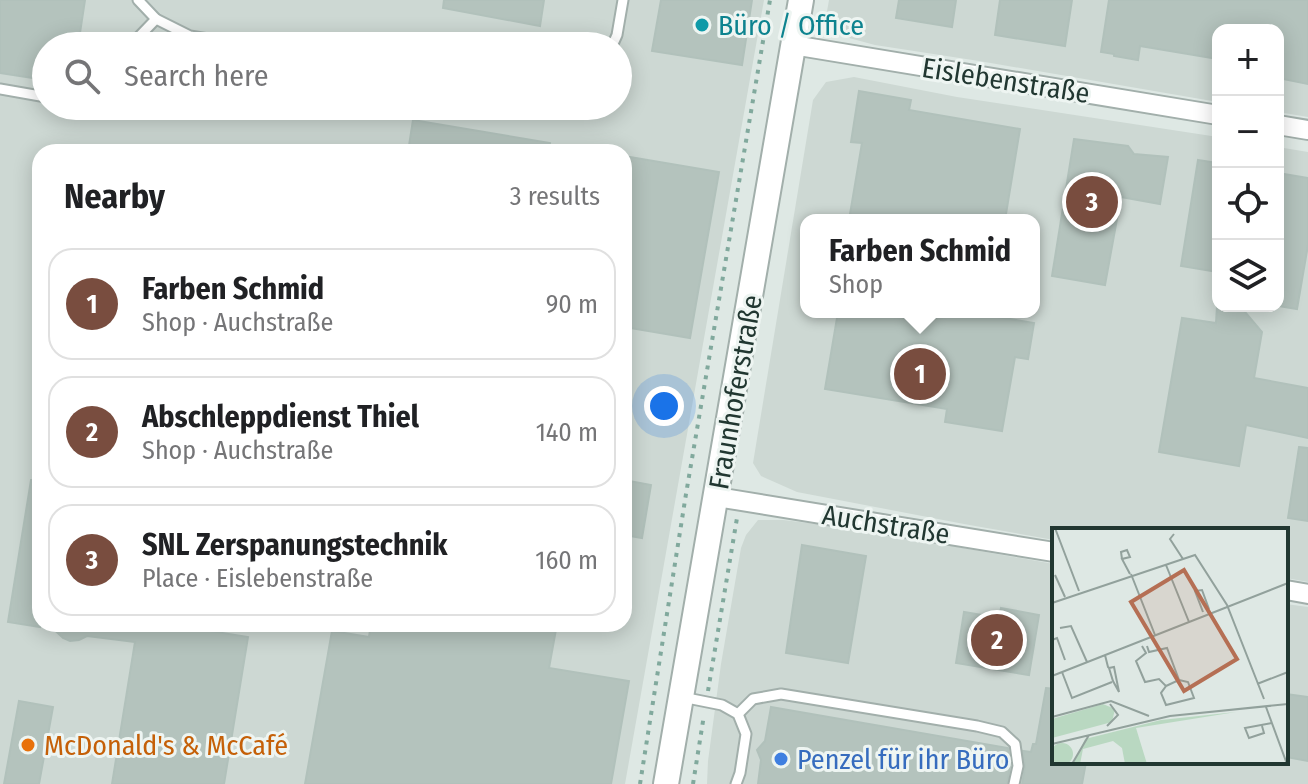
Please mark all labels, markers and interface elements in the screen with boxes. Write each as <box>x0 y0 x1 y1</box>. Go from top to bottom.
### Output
place label: Büro / Office <box>718 9 864 42</box>
marker: Büro / Office <box>693 16 711 34</box>
map controls <box>1212 24 1284 312</box>
button: + <box>1212 24 1284 96</box>
search box <box>32 32 632 120</box>
street label: Eislebenstraße <box>920 51 1092 110</box>
icon: search <box>60 54 104 98</box>
text: Search here <box>124 58 269 94</box>
button: − <box>1212 96 1284 168</box>
button: locate <box>1212 168 1284 240</box>
pin: 3 <box>1066 172 1118 232</box>
text: Nearby <box>64 176 165 217</box>
text: 3 results <box>510 181 600 212</box>
popup <box>800 214 1040 318</box>
text: Farben Schmid <box>829 233 1011 269</box>
button: layers <box>1212 240 1284 312</box>
text: Shop <box>829 269 883 300</box>
text: Farben Schmid <box>142 271 324 307</box>
text: 1 <box>87 289 98 320</box>
text: 90 m <box>546 289 598 320</box>
street label: Fraunhoferstraße <box>702 292 769 492</box>
text: Shop · Auchstraße <box>142 307 333 338</box>
pin: 1 <box>894 344 946 404</box>
your location <box>644 386 684 426</box>
text: Abschleppdienst Thiel <box>142 399 419 435</box>
text: 2 <box>86 417 98 448</box>
text: 140 m <box>536 417 598 448</box>
text: Shop · Auchstraße <box>142 435 333 466</box>
street label: Auchstraße <box>820 498 952 551</box>
text: SNL Zerspanungstechnik <box>142 527 447 563</box>
inset map <box>1052 528 1288 764</box>
text: 3 <box>86 545 98 576</box>
text: 160 m <box>535 545 598 576</box>
text: Place · Eislebenstraße <box>142 563 373 594</box>
pin: 2 <box>971 610 1023 670</box>
place label: McDonald's & McCafé <box>44 729 288 762</box>
marker: McDonald's & McCafé <box>19 736 37 754</box>
place label: Penzel für ihr Büro <box>797 743 1009 776</box>
marker: Penzel für ihr Büro <box>772 750 790 768</box>

